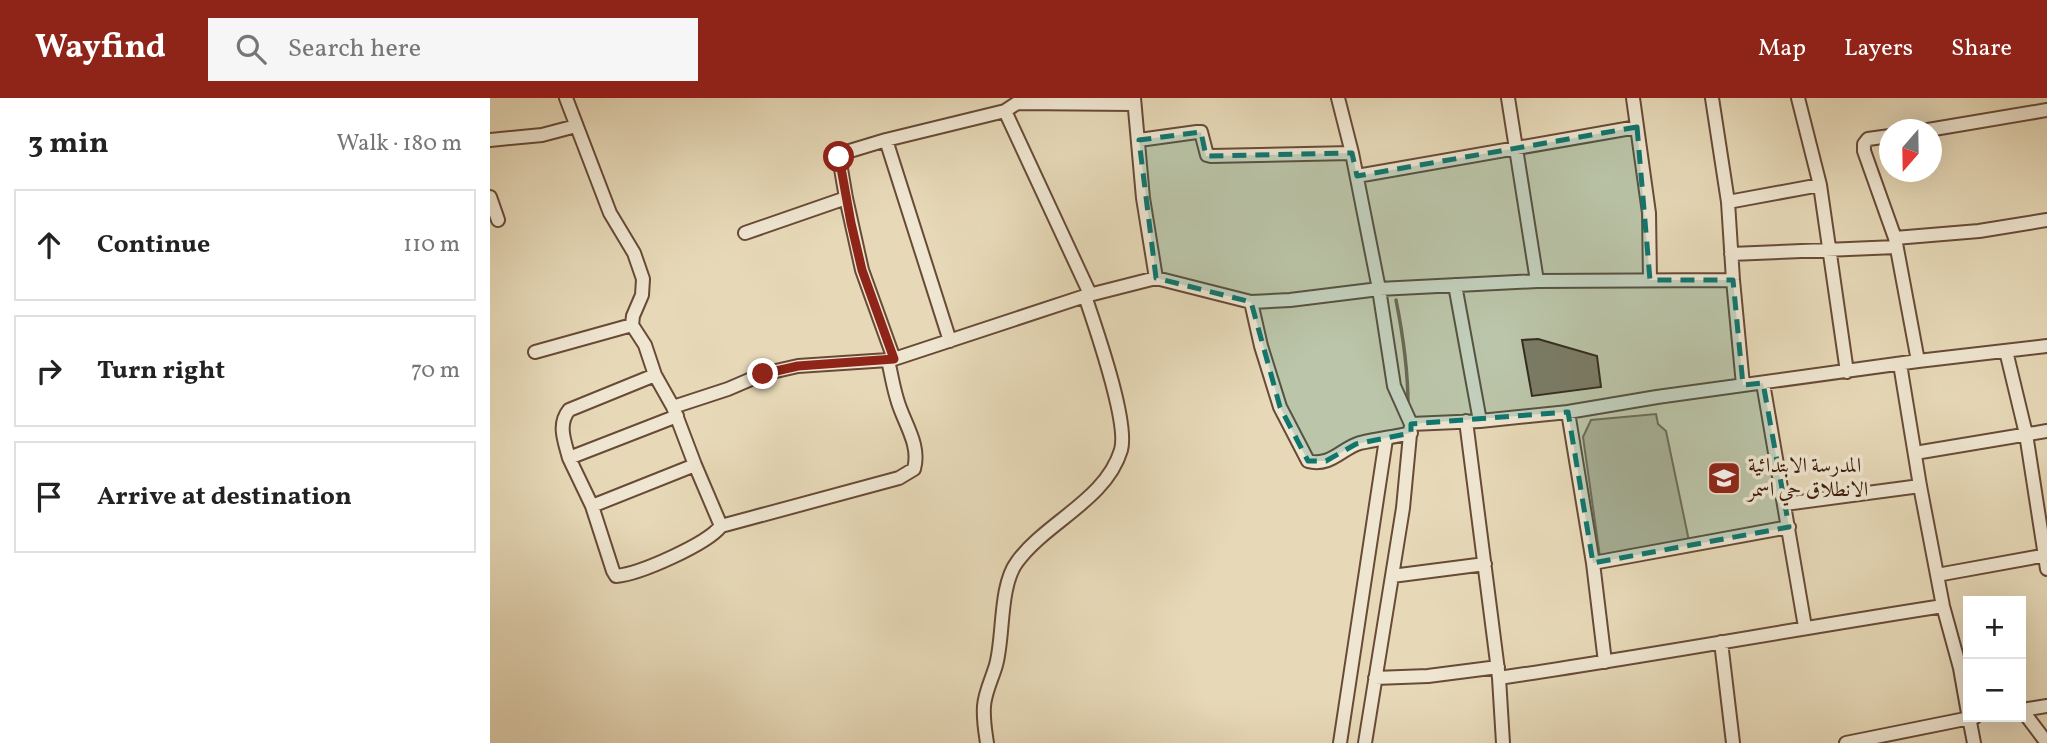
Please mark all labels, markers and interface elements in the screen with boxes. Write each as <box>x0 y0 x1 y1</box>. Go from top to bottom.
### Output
search box <box>208 18 698 81</box>
text: Wayfind <box>35 26 166 72</box>
icon: search <box>232 30 270 68</box>
text: Search here <box>288 31 421 67</box>
text: Map <box>1758 32 1806 66</box>
text: Layers <box>1844 32 1913 66</box>
text: Share <box>1951 32 2012 66</box>
north arrow <box>1879 119 1942 182</box>
text: 3 min <box>28 123 109 165</box>
text: Walk · 180 m <box>337 128 462 160</box>
route start <box>823 141 854 172</box>
icon: ahead <box>30 226 68 264</box>
text: Continue <box>97 227 210 263</box>
text: 110 m <box>403 229 460 261</box>
icon: right <box>30 352 68 390</box>
text: Turn right <box>97 353 225 389</box>
text: 70 m <box>411 355 460 387</box>
route end <box>747 358 778 389</box>
place label: المدرسة الابتدائية الانطلاق حي اسمر <box>1746 452 1868 506</box>
school or university icon: المدرسة الابتدائية الانطلاق حي اسمر <box>1705 459 1743 497</box>
icon: arrive <box>30 478 68 516</box>
text: Arrive at destination <box>97 479 352 515</box>
map controls <box>1963 596 2026 722</box>
button: + <box>1963 596 2026 659</box>
button: − <box>1963 659 2026 722</box>

